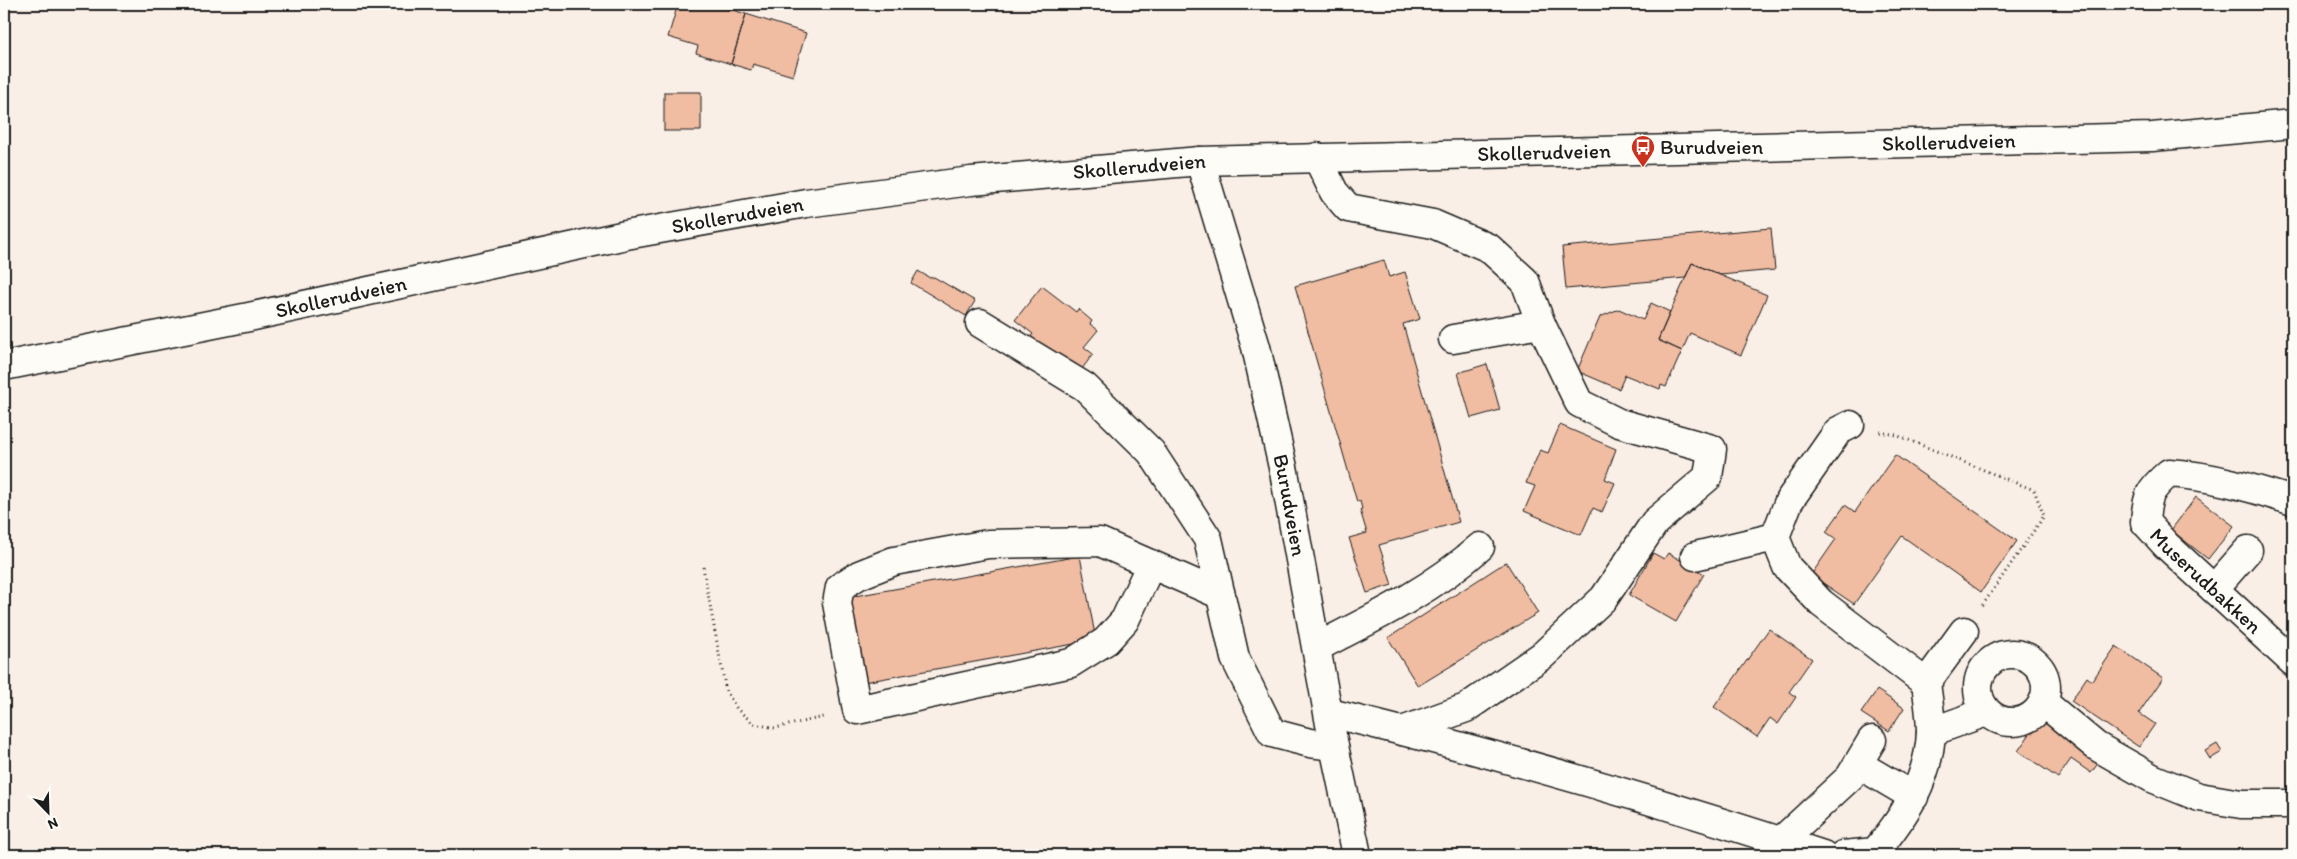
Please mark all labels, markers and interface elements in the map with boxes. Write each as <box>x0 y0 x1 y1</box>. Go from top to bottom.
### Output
street label: Skollerudveien <box>1882 127 2016 156</box>
bus stop icon: Burudveien <box>1630 134 1656 168</box>
place label: Burudveien <box>1660 134 1763 159</box>
street label: Skollerudveien <box>1477 138 1611 166</box>
street label: Skollerudveien <box>1072 148 1206 184</box>
street label: Skollerudveien <box>670 191 806 239</box>
street label: Skollerudveien <box>273 270 409 323</box>
street label: Burudveien <box>1268 452 1312 558</box>
street label: Muserudbakken <box>2145 523 2267 639</box>
north arrow <box>22 786 72 836</box>
text: N <box>45 814 61 833</box>

